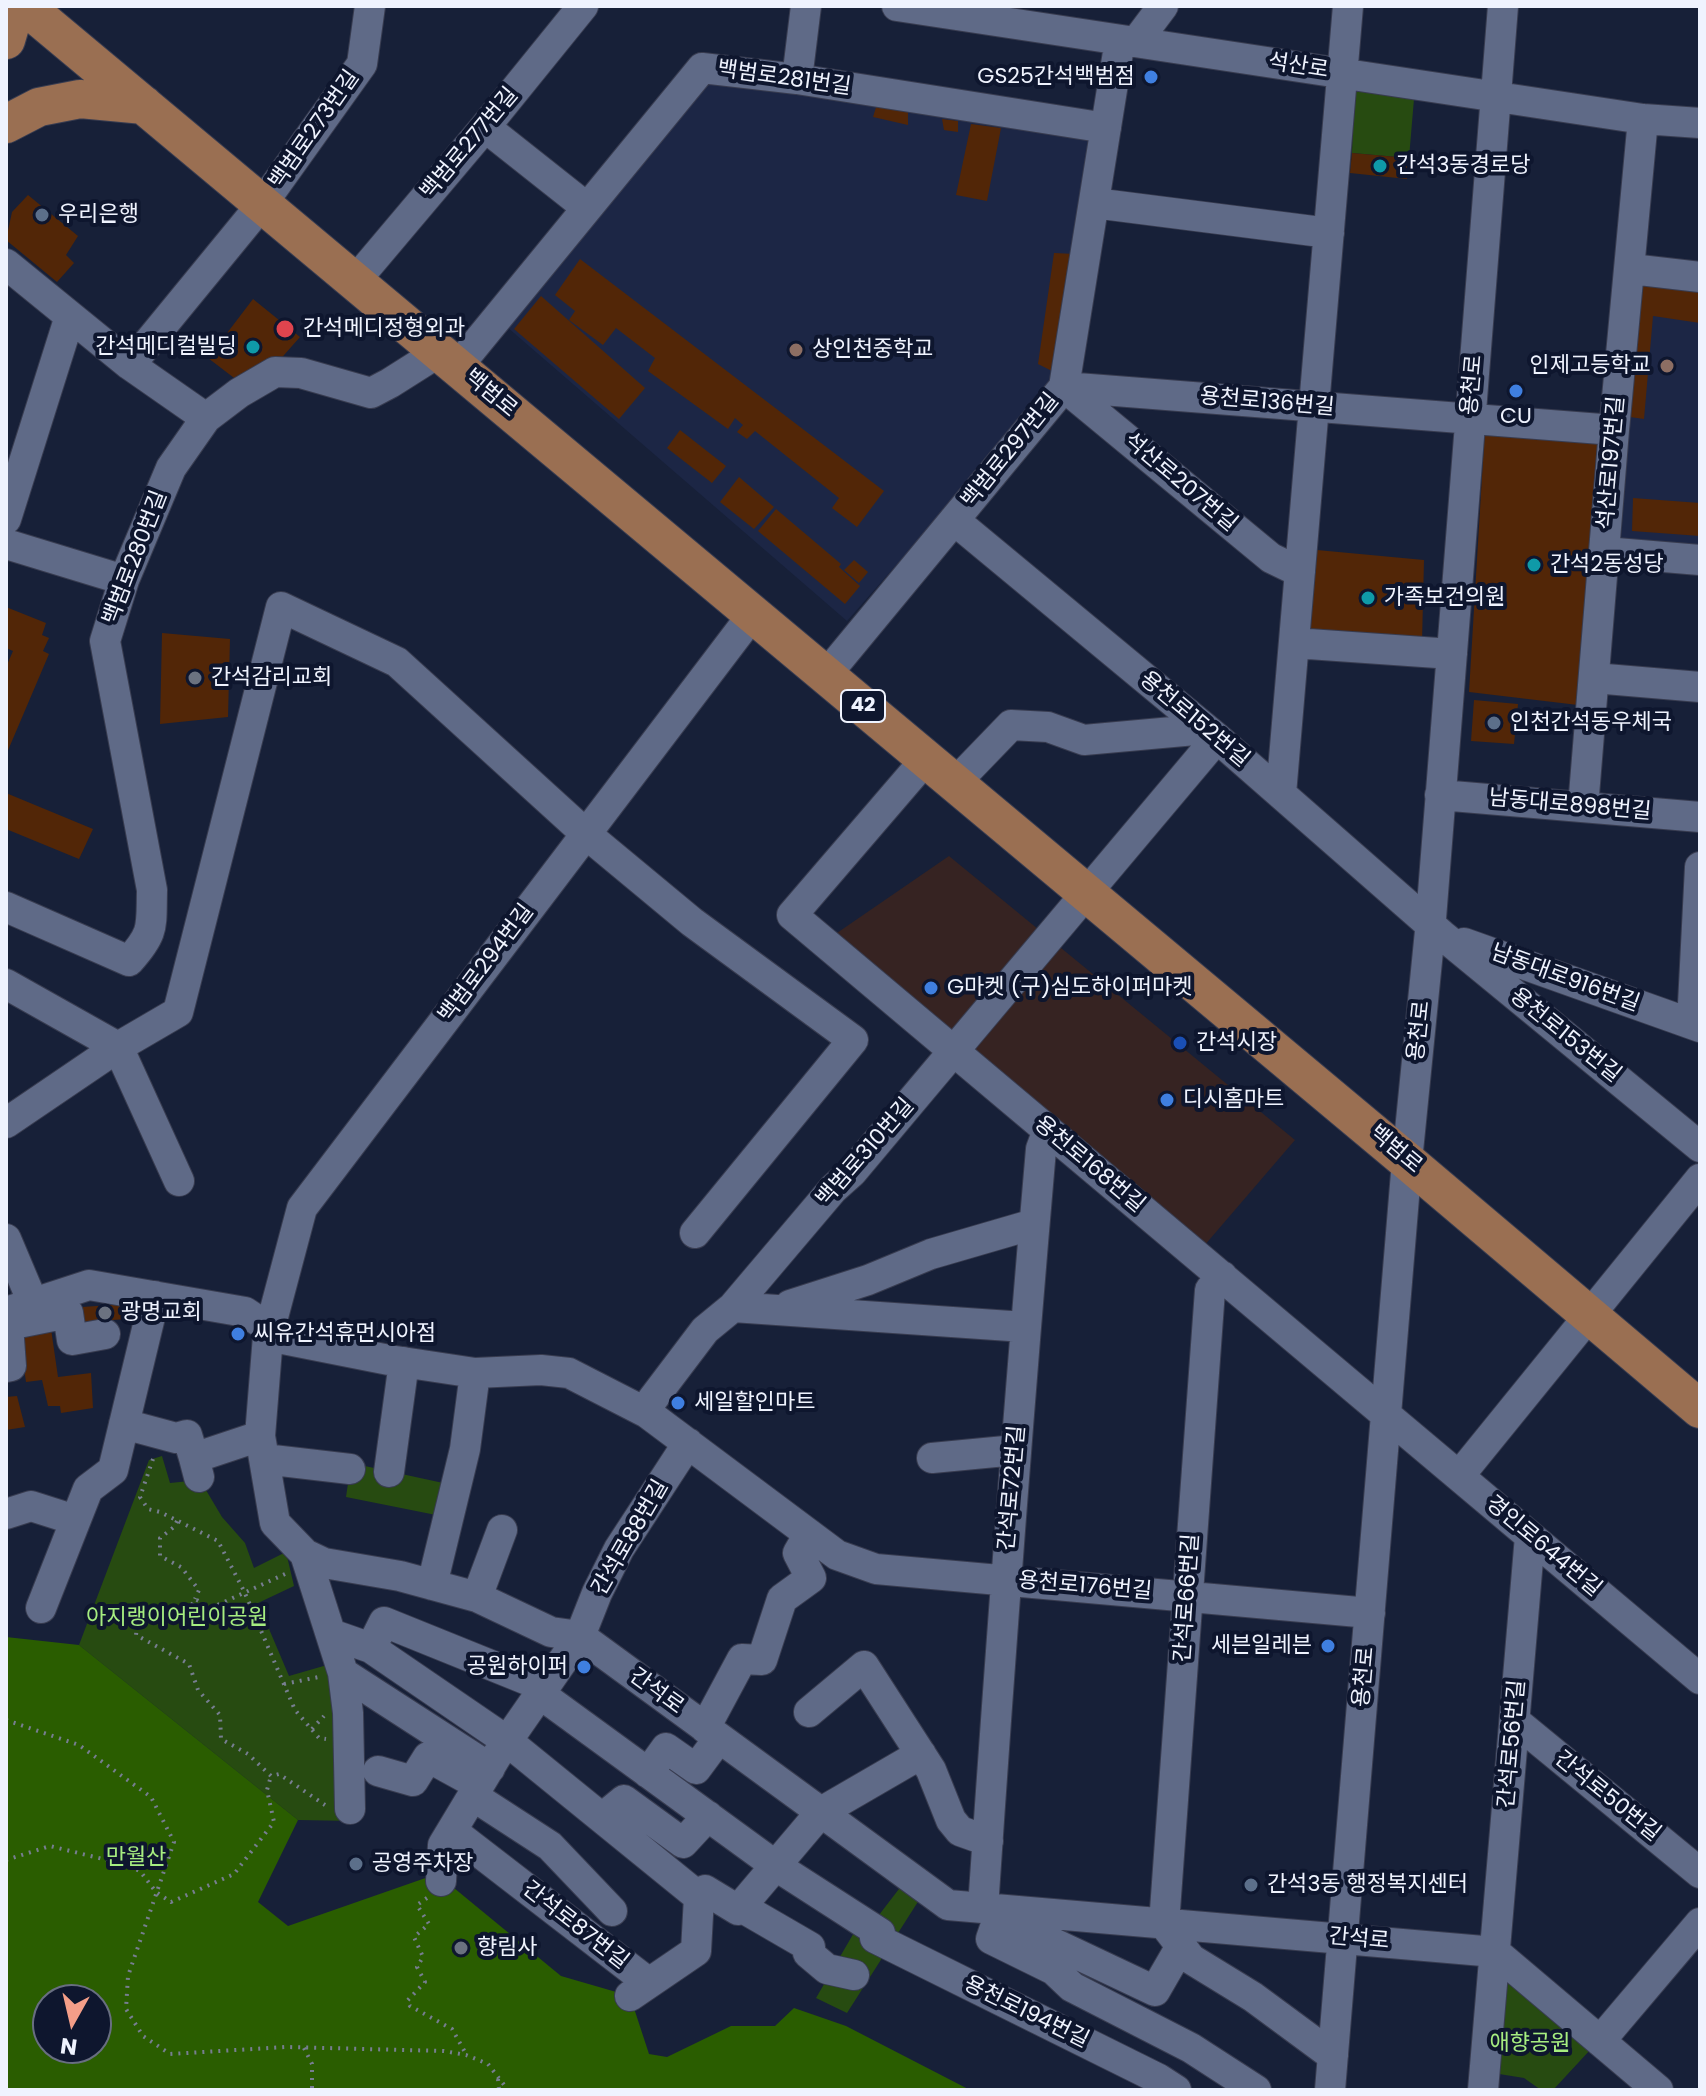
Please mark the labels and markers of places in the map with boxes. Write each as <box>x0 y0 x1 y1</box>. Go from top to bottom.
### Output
place label: GS25간석백범점 <box>977 64 1135 90</box>
marker: GS25간석백범점 <box>1142 68 1160 86</box>
place label: 간석3동경로당 <box>1396 153 1530 179</box>
marker: 간석3동경로당 <box>1371 157 1389 175</box>
place label: 우리은행 <box>58 202 139 228</box>
marker: 우리은행 <box>33 206 51 224</box>
place label: 간석메디정형외과 <box>303 316 465 342</box>
marker: 간석메디정형외과 <box>274 318 296 340</box>
place label: 간석메디컬빌딩 <box>95 334 237 360</box>
place label: 상인천중학교 <box>812 337 933 363</box>
marker: 간석메디컬빌딩 <box>244 338 262 356</box>
marker: 상인천중학교 <box>787 341 805 359</box>
place label: 인제고등학교 <box>1530 353 1651 379</box>
marker: 인제고등학교 <box>1658 357 1676 375</box>
marker: CU <box>1507 382 1525 400</box>
place label: CU <box>1500 404 1532 430</box>
place label: 간석2동성당 <box>1550 552 1664 578</box>
marker: 간석2동성당 <box>1525 556 1543 574</box>
place label: 가족보건의원 <box>1384 585 1505 611</box>
marker: 가족보건의원 <box>1359 589 1377 607</box>
place label: 간석감리교회 <box>211 665 332 691</box>
marker: 간석감리교회 <box>186 669 204 687</box>
place label: 인천간석동우체국 <box>1510 710 1672 736</box>
marker: 인천간석동우체국 <box>1485 714 1503 732</box>
place label: G마켓 (구)심도하이퍼마켓 <box>947 975 1192 1001</box>
marker: G마켓 (구)심도하이퍼마켓 <box>922 979 940 997</box>
place label: 간석시장 <box>1196 1030 1277 1056</box>
marker: 간석시장 <box>1171 1034 1189 1052</box>
place label: 디시홈마트 <box>1183 1087 1284 1113</box>
marker: 디시홈마트 <box>1158 1091 1176 1109</box>
place label: 광명교회 <box>121 1300 202 1326</box>
marker: 광명교회 <box>96 1304 114 1322</box>
place label: 씨유간석휴먼시아점 <box>254 1321 436 1347</box>
marker: 씨유간석휴먼시아점 <box>229 1325 247 1343</box>
place label: 세일할인마트 <box>694 1390 815 1416</box>
marker: 세일할인마트 <box>669 1394 687 1412</box>
place label: 세븐일레븐 <box>1211 1633 1312 1659</box>
marker: 세븐일레븐 <box>1319 1637 1337 1655</box>
place label: 공원하이퍼 <box>467 1654 568 1680</box>
marker: 공원하이퍼 <box>575 1658 593 1676</box>
place label: 공영주차장 <box>372 1851 473 1877</box>
marker: 공영주차장 <box>347 1855 365 1873</box>
place label: 간석3동 행정복지센터 <box>1267 1872 1468 1898</box>
marker: 간석3동 행정복지센터 <box>1242 1876 1260 1894</box>
place label: 향림사 <box>477 1935 538 1961</box>
marker: 향림사 <box>452 1939 470 1957</box>

